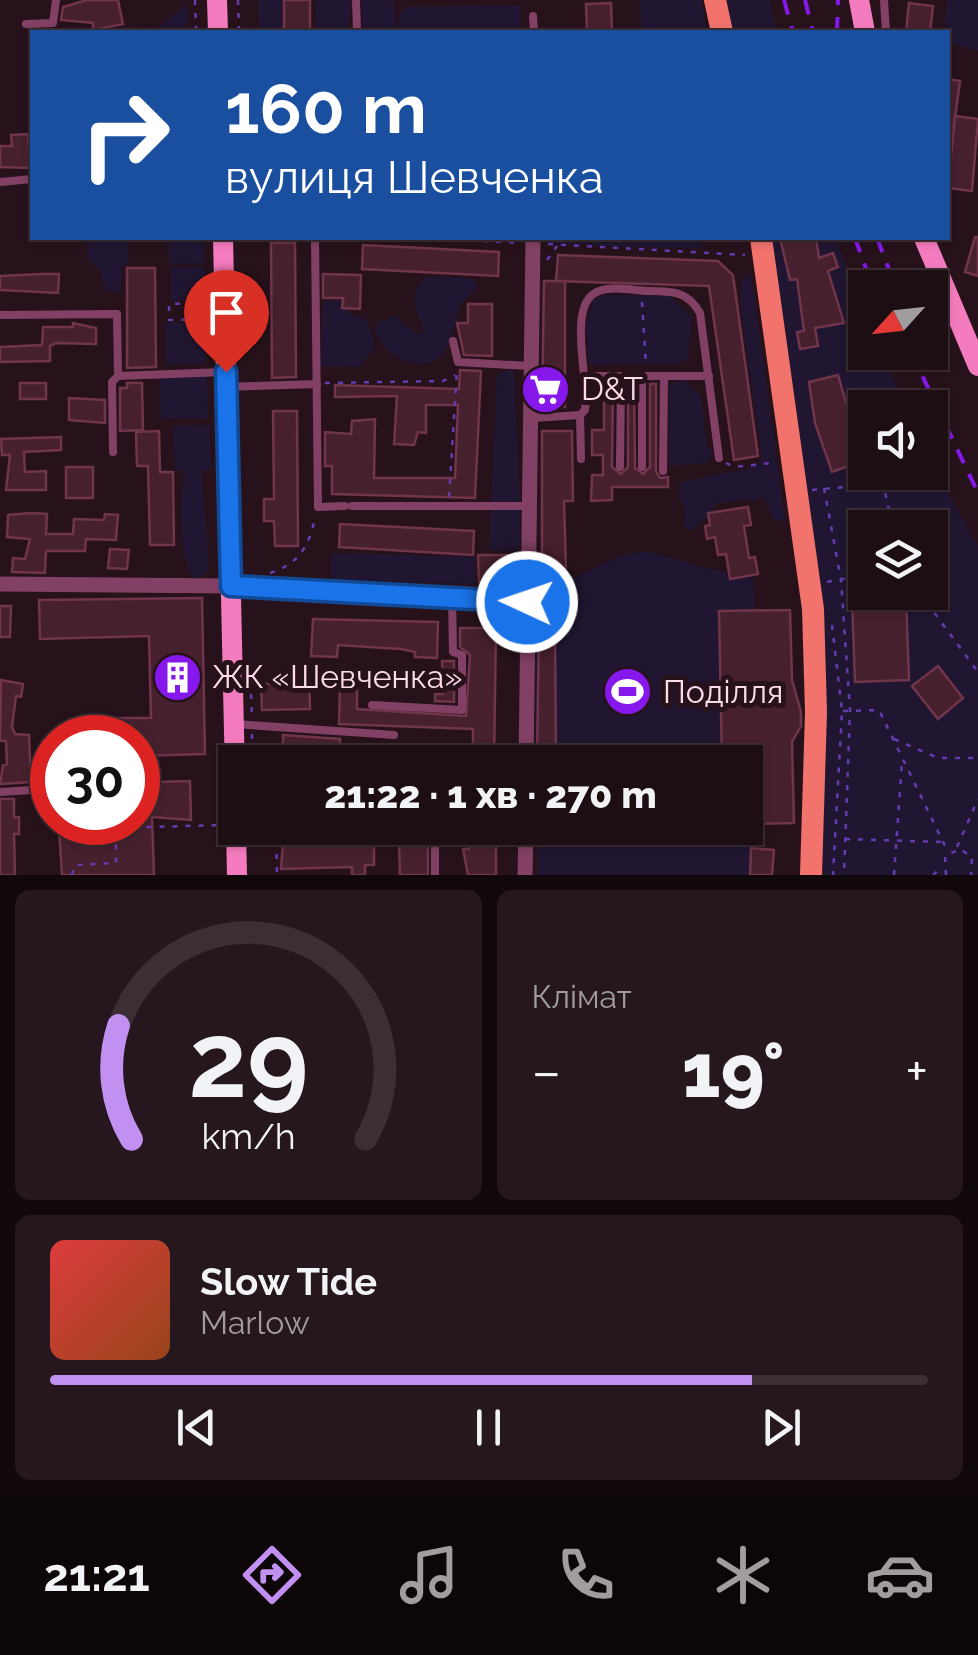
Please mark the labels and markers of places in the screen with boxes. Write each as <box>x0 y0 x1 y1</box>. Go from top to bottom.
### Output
pin <box>184 270 269 373</box>
supermarket icon: D&T <box>520 363 572 415</box>
place label: D&T <box>581 370 643 407</box>
building icon: ЖК «Шевченка» <box>151 651 203 703</box>
place label: ЖК «Шевченка» <box>212 658 463 695</box>
sports icon: Поділля <box>602 666 654 718</box>
place label: Поділля <box>663 673 783 710</box>

